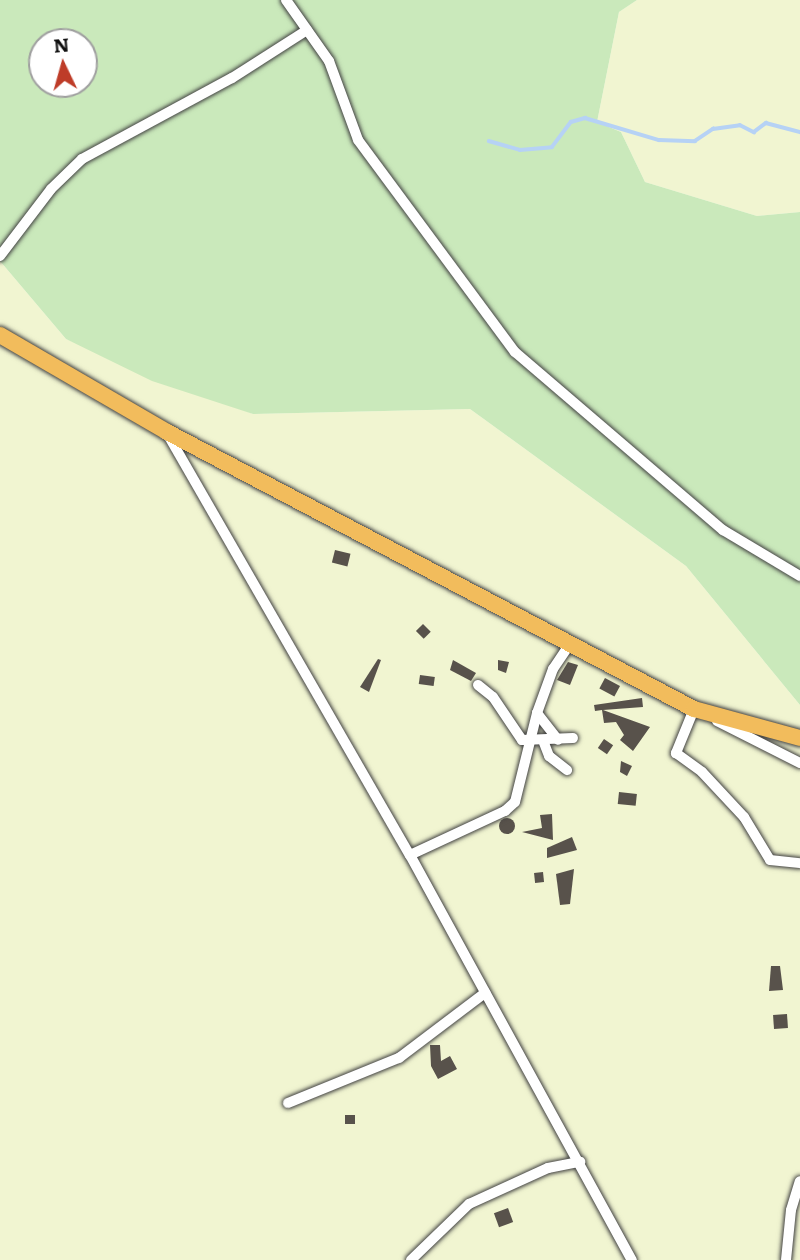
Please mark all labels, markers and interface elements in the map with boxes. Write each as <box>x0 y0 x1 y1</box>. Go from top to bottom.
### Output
north arrow <box>28 28 98 98</box>
text: N <box>52 29 71 59</box>

